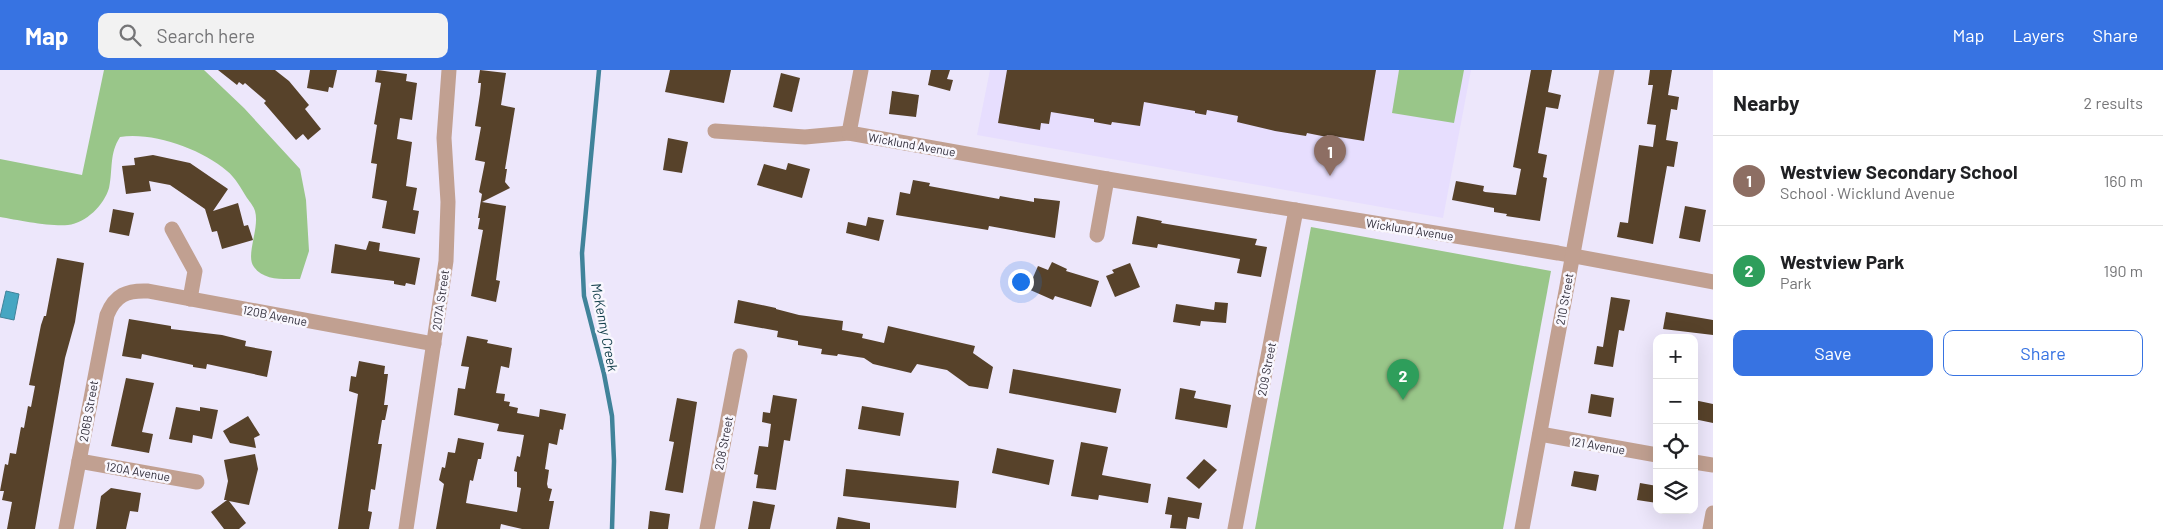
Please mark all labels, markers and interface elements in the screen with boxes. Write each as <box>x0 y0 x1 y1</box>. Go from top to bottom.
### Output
search box <box>98 13 448 58</box>
text: Map <box>25 21 68 50</box>
icon: search <box>116 21 144 49</box>
text: Search here <box>156 24 255 47</box>
text: Map <box>1952 24 1984 46</box>
text: Layers <box>2012 24 2065 46</box>
text: Share <box>2093 24 2138 46</box>
text: Nearby <box>1733 90 1799 115</box>
text: 2 results <box>2084 93 2143 112</box>
street label: Wicklund Avenue <box>867 129 957 159</box>
pin: 1 <box>1314 135 1346 176</box>
text: Westview Secondary School <box>1780 160 2018 183</box>
text: 1 <box>1746 171 1752 190</box>
text: 160 m <box>2104 171 2143 190</box>
text: School · Wicklund Avenue <box>1780 183 1955 202</box>
street label: Wicklund Avenue <box>1365 215 1455 243</box>
text: Westview Park <box>1780 250 1904 273</box>
text: 2 <box>1745 261 1753 280</box>
text: 190 m <box>2104 261 2143 280</box>
street label: 207A Street <box>429 269 451 331</box>
your location <box>1008 269 1034 295</box>
street label: 210 Street <box>1553 272 1575 326</box>
text: Park <box>1780 273 1811 292</box>
water label: McKenny Creek <box>588 281 622 373</box>
street label: 120B Avenue <box>242 302 308 328</box>
button: Save <box>1733 330 1933 376</box>
button: Share <box>1943 330 2143 376</box>
map controls <box>1653 334 1698 514</box>
button: + <box>1653 334 1698 379</box>
street label: 209 Street <box>1254 341 1278 397</box>
pin: 2 <box>1387 359 1419 400</box>
street label: 206B Street <box>76 379 100 443</box>
button: − <box>1653 379 1698 424</box>
street label: 208 Street <box>711 415 735 471</box>
button: locate <box>1653 424 1698 469</box>
street label: 121 Avenue <box>1570 433 1626 457</box>
street label: 120A Avenue <box>105 458 171 484</box>
button: layers <box>1653 469 1698 514</box>

